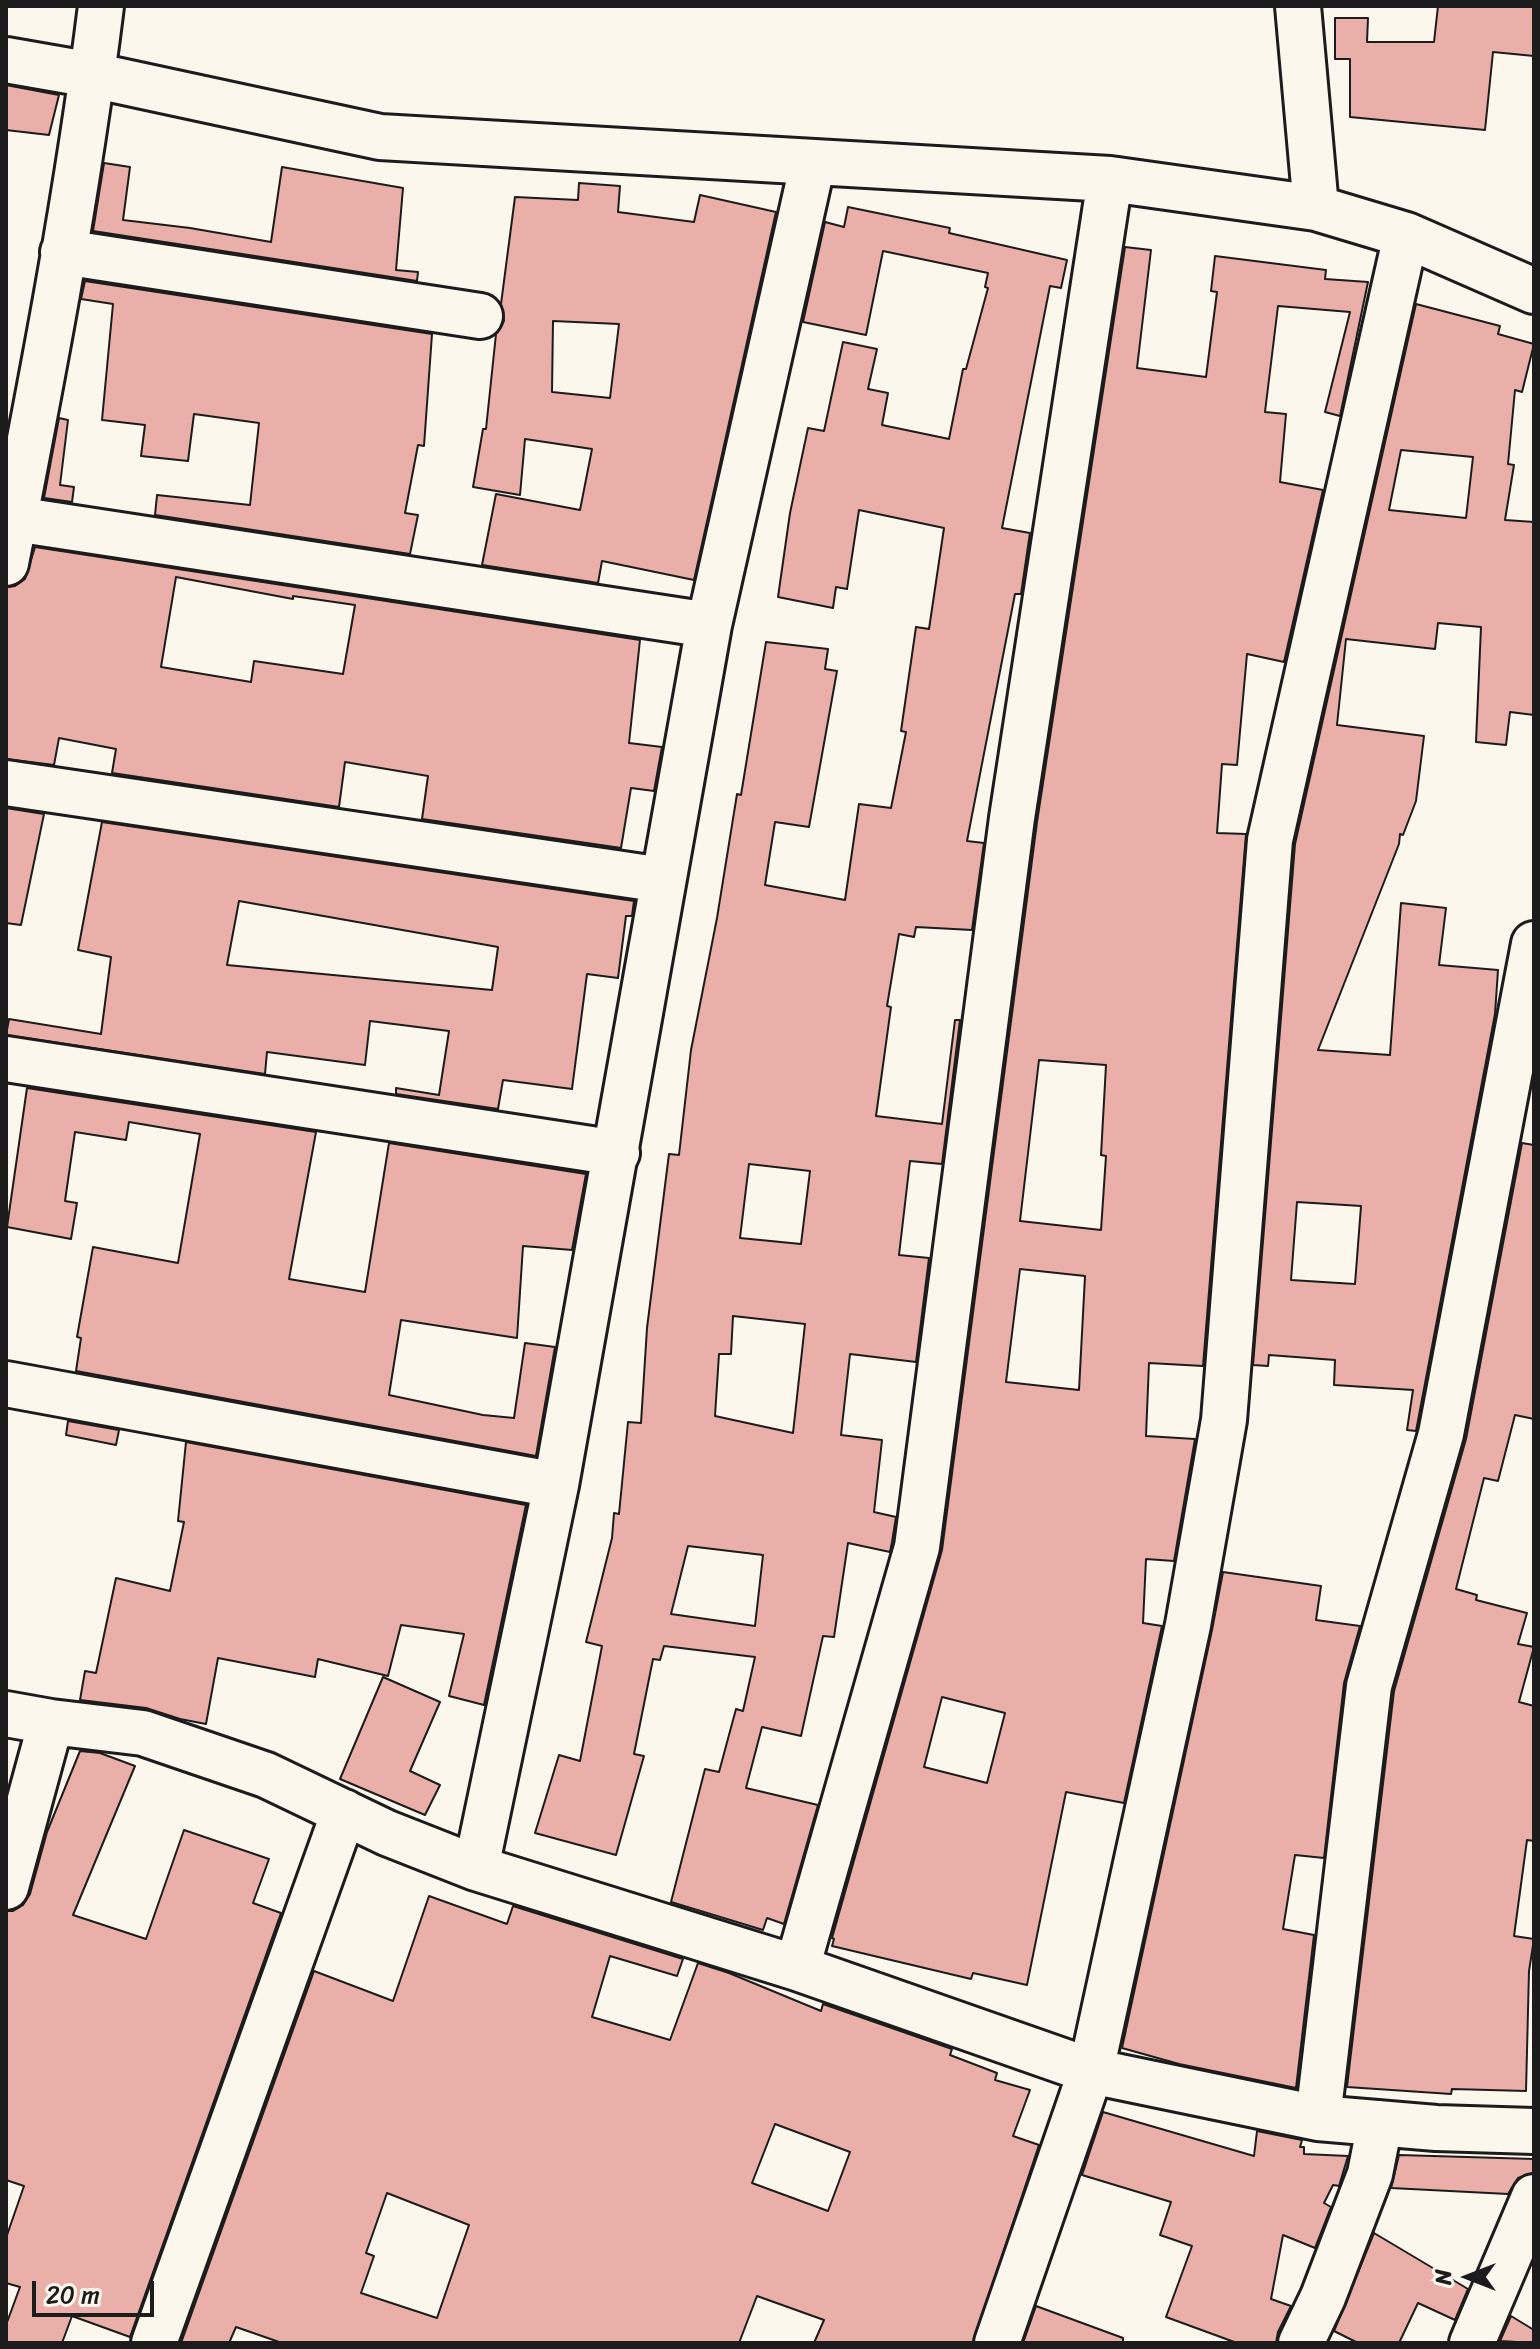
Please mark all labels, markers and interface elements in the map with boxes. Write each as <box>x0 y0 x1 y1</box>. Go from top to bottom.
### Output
north arrow <box>1428 2237 1508 2317</box>
scale bar <box>36 2265 158 2315</box>
text: N <box>1424 2269 1463 2285</box>
text: 20 m <box>46 2274 100 2316</box>

